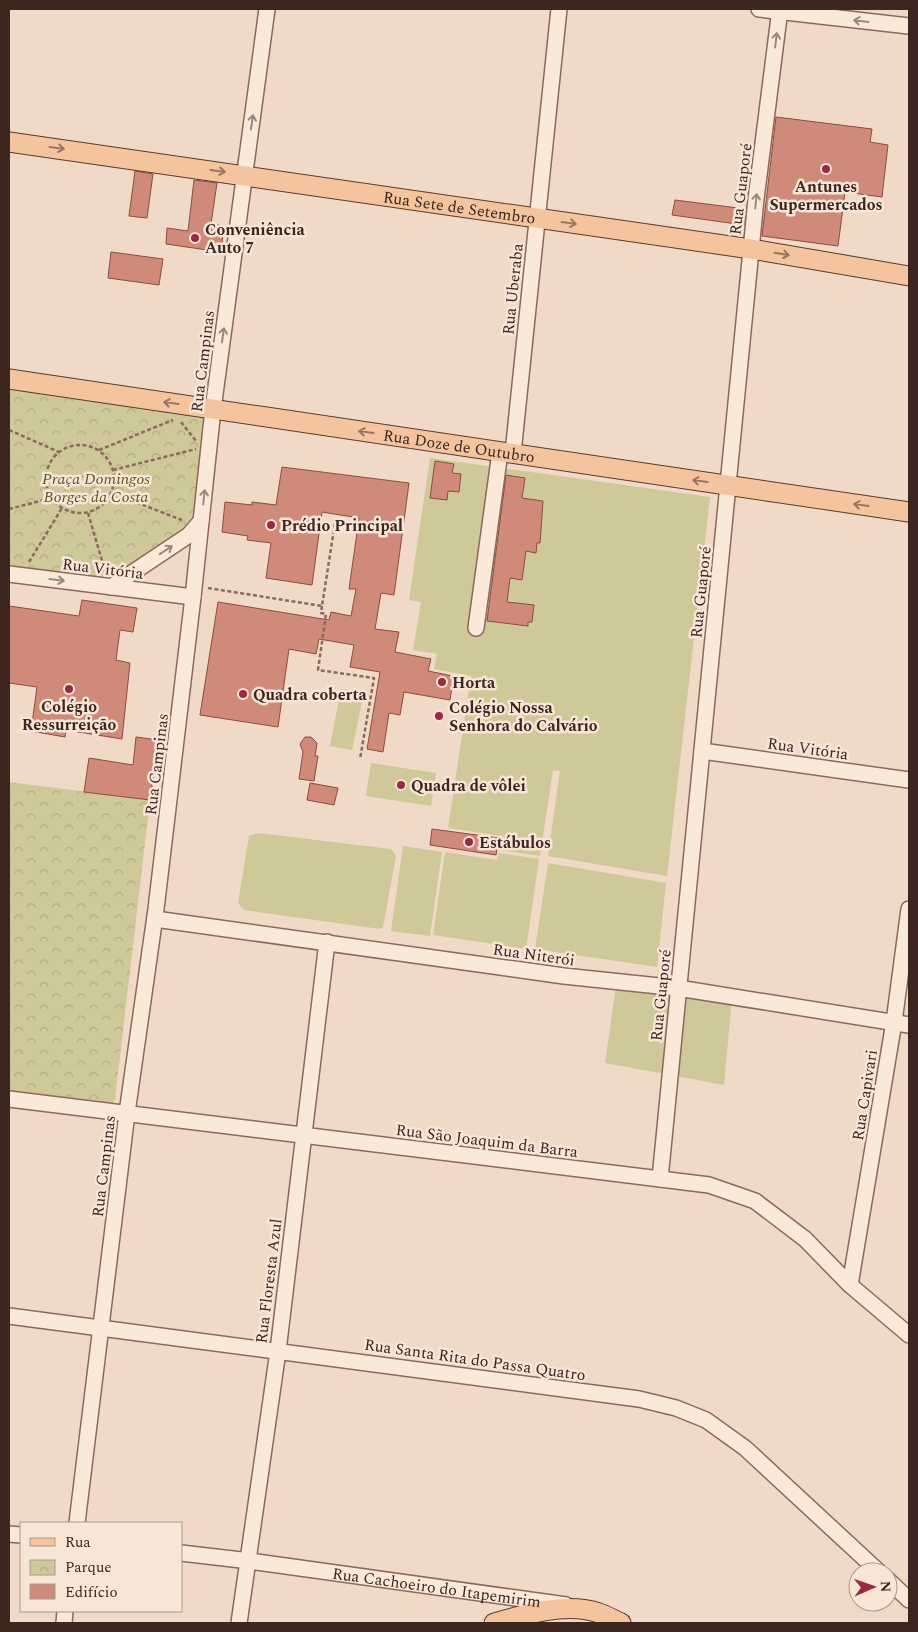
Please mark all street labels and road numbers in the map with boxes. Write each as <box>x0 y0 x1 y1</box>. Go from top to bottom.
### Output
street label: Rua Guaporé <box>723 142 759 236</box>
street label: Rua Sete de Setembro <box>381 185 537 231</box>
street label: Rua Uberaba <box>496 242 530 336</box>
street label: Rua Campinas <box>185 309 221 414</box>
street label: Rua Doze de Outubro <box>382 423 536 470</box>
street label: Rua Guaporé <box>684 545 718 639</box>
street label: Rua Vitória <box>61 552 145 586</box>
street label: Rua Campinas <box>139 712 175 817</box>
street label: Rua Vitória <box>766 731 850 767</box>
street label: Rua Niterói <box>491 937 576 973</box>
street label: Rua Guaporé <box>644 948 678 1042</box>
street label: Rua Capivari <box>846 1048 884 1142</box>
street label: Rua Campinas <box>86 1114 122 1219</box>
street label: Rua São Joaquim da Barra <box>394 1118 580 1164</box>
street label: Rua Floresta Azul <box>249 1217 289 1345</box>
street label: Rua Santa Rita do Passa Quatro <box>363 1333 587 1387</box>
street label: Rua Cachoeiro do Itapemirim <box>331 1562 543 1614</box>

